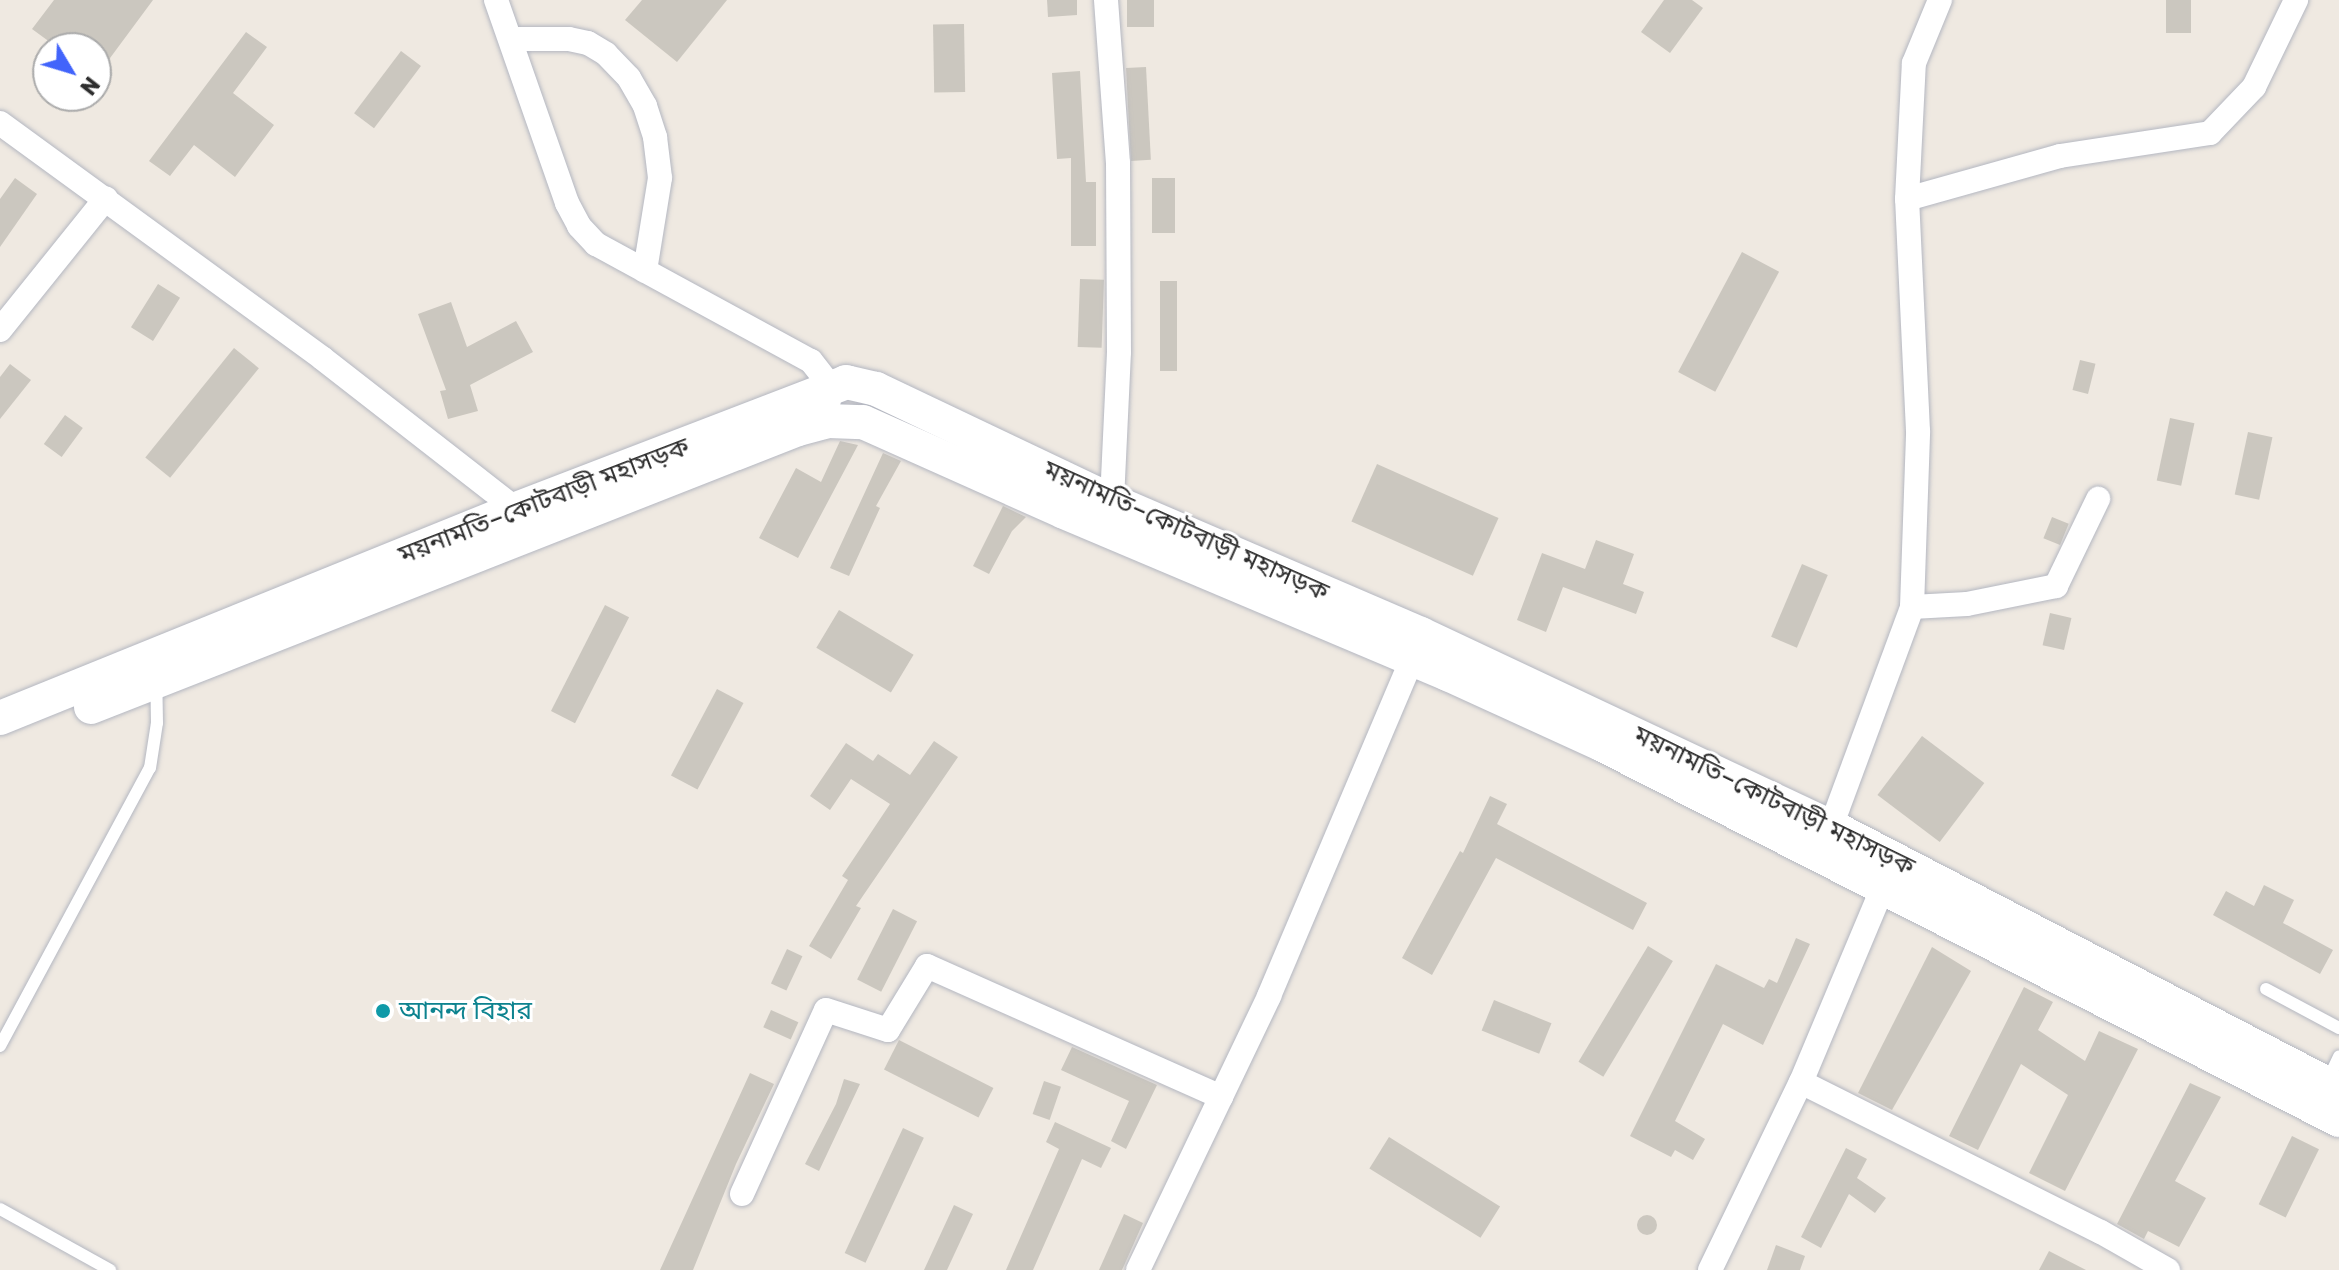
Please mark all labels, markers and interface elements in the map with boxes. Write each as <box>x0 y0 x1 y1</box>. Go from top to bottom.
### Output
north arrow <box>32 32 112 112</box>
text: N <box>74 71 105 100</box>
street label: ময়নামতি–কোটবাড়ী মহাসড়ক <box>394 431 694 571</box>
street label: ময়নামতি–কোটবাড়ী মহাসড়ক <box>1039 454 1333 608</box>
street label: ময়নামতি–কোটবাড়ী মহাসড়ক <box>1628 719 1920 883</box>
place label: আনন্দ বিহার <box>399 995 532 1027</box>
marker: আনন্দ বিহার <box>374 1002 392 1020</box>

